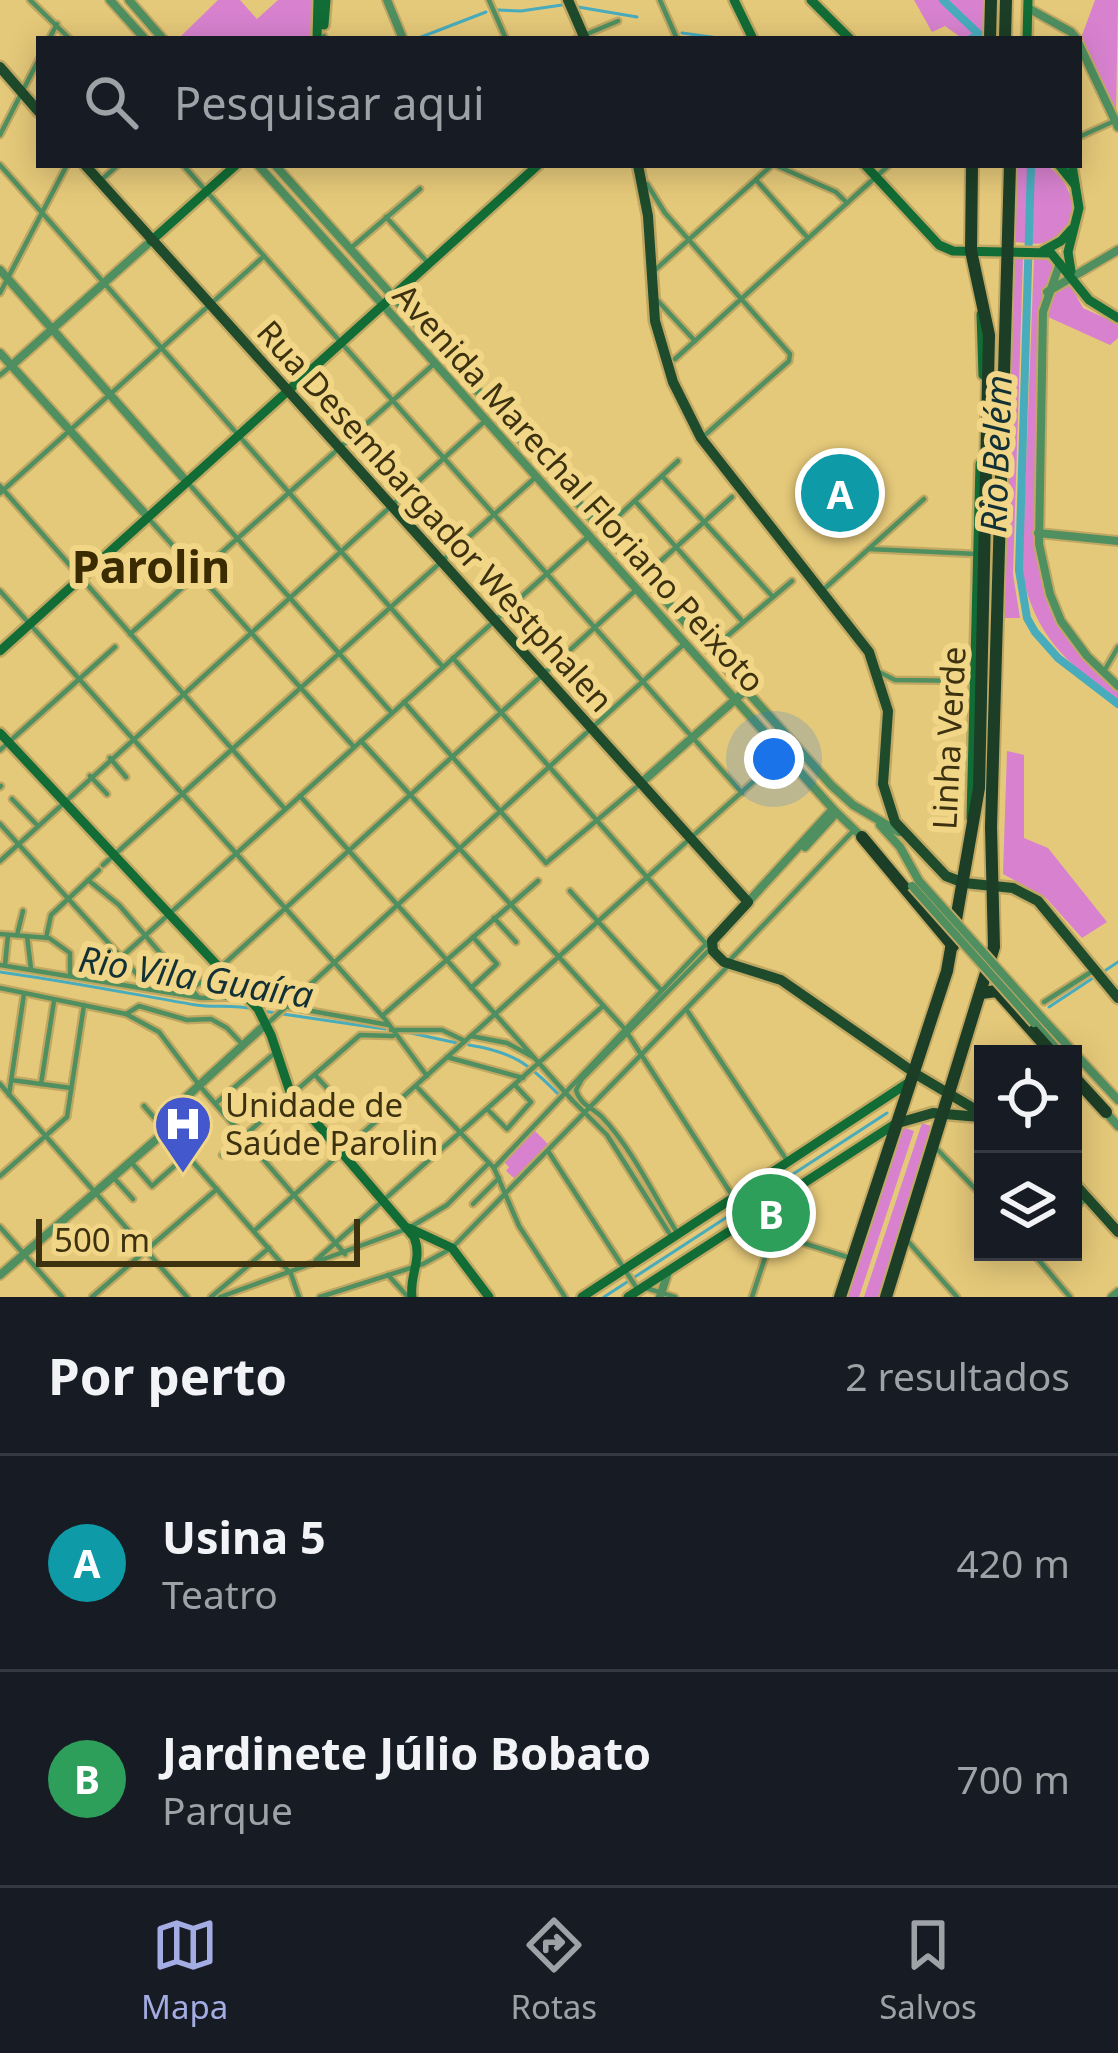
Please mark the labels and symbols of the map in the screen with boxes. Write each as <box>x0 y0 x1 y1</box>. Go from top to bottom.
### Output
street label: Avenida Marechal Floriano Peixoto <box>383 274 775 702</box>
street label: Rua Desembargador Westphalen <box>247 310 624 721</box>
water label: Rio Belém <box>968 374 1023 534</box>
pin: A <box>801 448 879 538</box>
district label: Parolin <box>72 535 230 596</box>
street label: Linha Verde <box>921 645 976 831</box>
your location <box>744 729 804 789</box>
water label: Rio Vila Guaíra <box>75 934 317 1019</box>
place label: Unidade de Saúde Parolin <box>225 1082 438 1165</box>
hospital icon: Unidade de Saúde Parolin <box>152 1093 214 1175</box>
pin: B <box>732 1168 810 1258</box>
scale bar <box>36 1213 360 1266</box>

